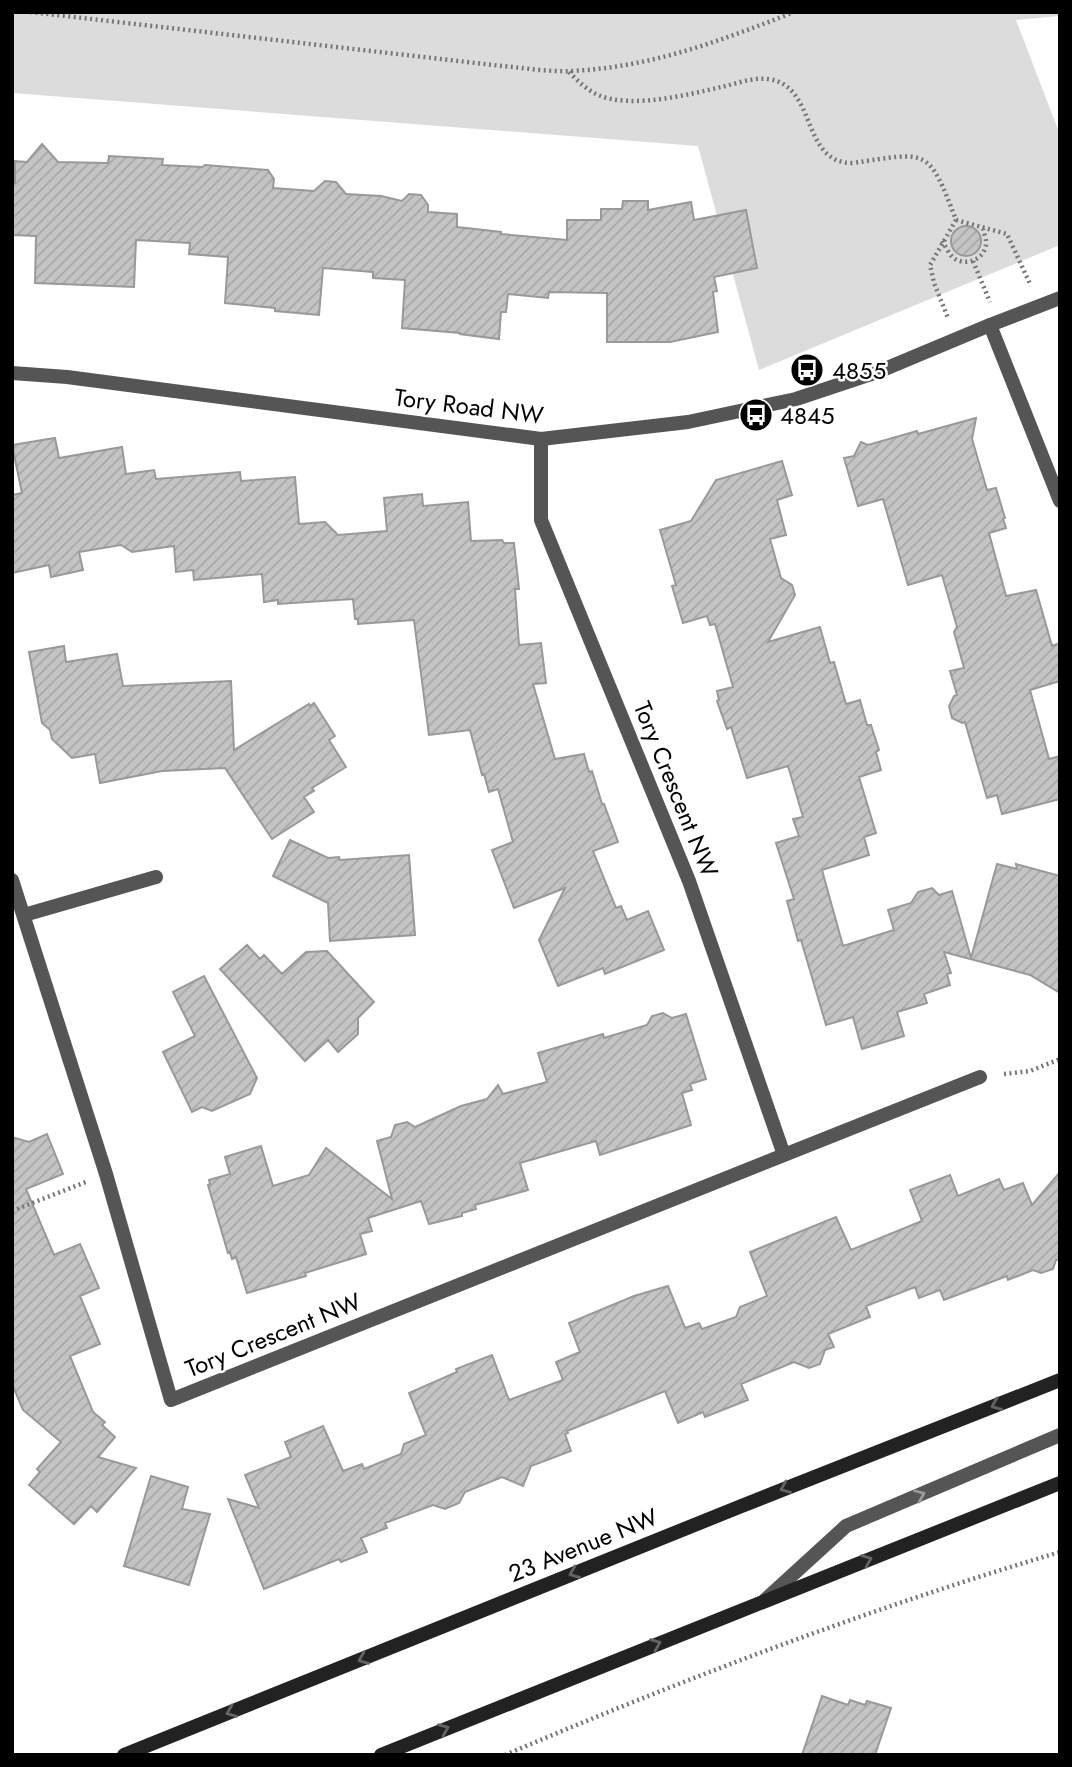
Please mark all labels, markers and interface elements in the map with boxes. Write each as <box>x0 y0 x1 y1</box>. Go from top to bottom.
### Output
bus stop icon: 4855 <box>788 351 826 389</box>
place label: 4855 <box>832 353 886 388</box>
street label: Tory Road NW <box>392 379 546 433</box>
bus stop icon: 4845 <box>737 396 775 434</box>
place label: 4845 <box>780 398 835 433</box>
street label: Tory Crescent NW <box>625 696 727 882</box>
street label: Tory Crescent NW <box>180 1284 366 1386</box>
one-way arrow <box>991 1396 1003 1410</box>
one-way arrow <box>779 1480 791 1494</box>
one-way arrow <box>912 1489 925 1503</box>
street label: 23 Avenue NW <box>503 1499 663 1591</box>
one-way arrow <box>860 1554 872 1568</box>
one-way arrow <box>568 1565 580 1579</box>
one-way arrow <box>649 1639 661 1653</box>
one-way arrow <box>357 1650 369 1664</box>
one-way arrow <box>226 1703 238 1717</box>
one-way arrow <box>438 1724 450 1738</box>

